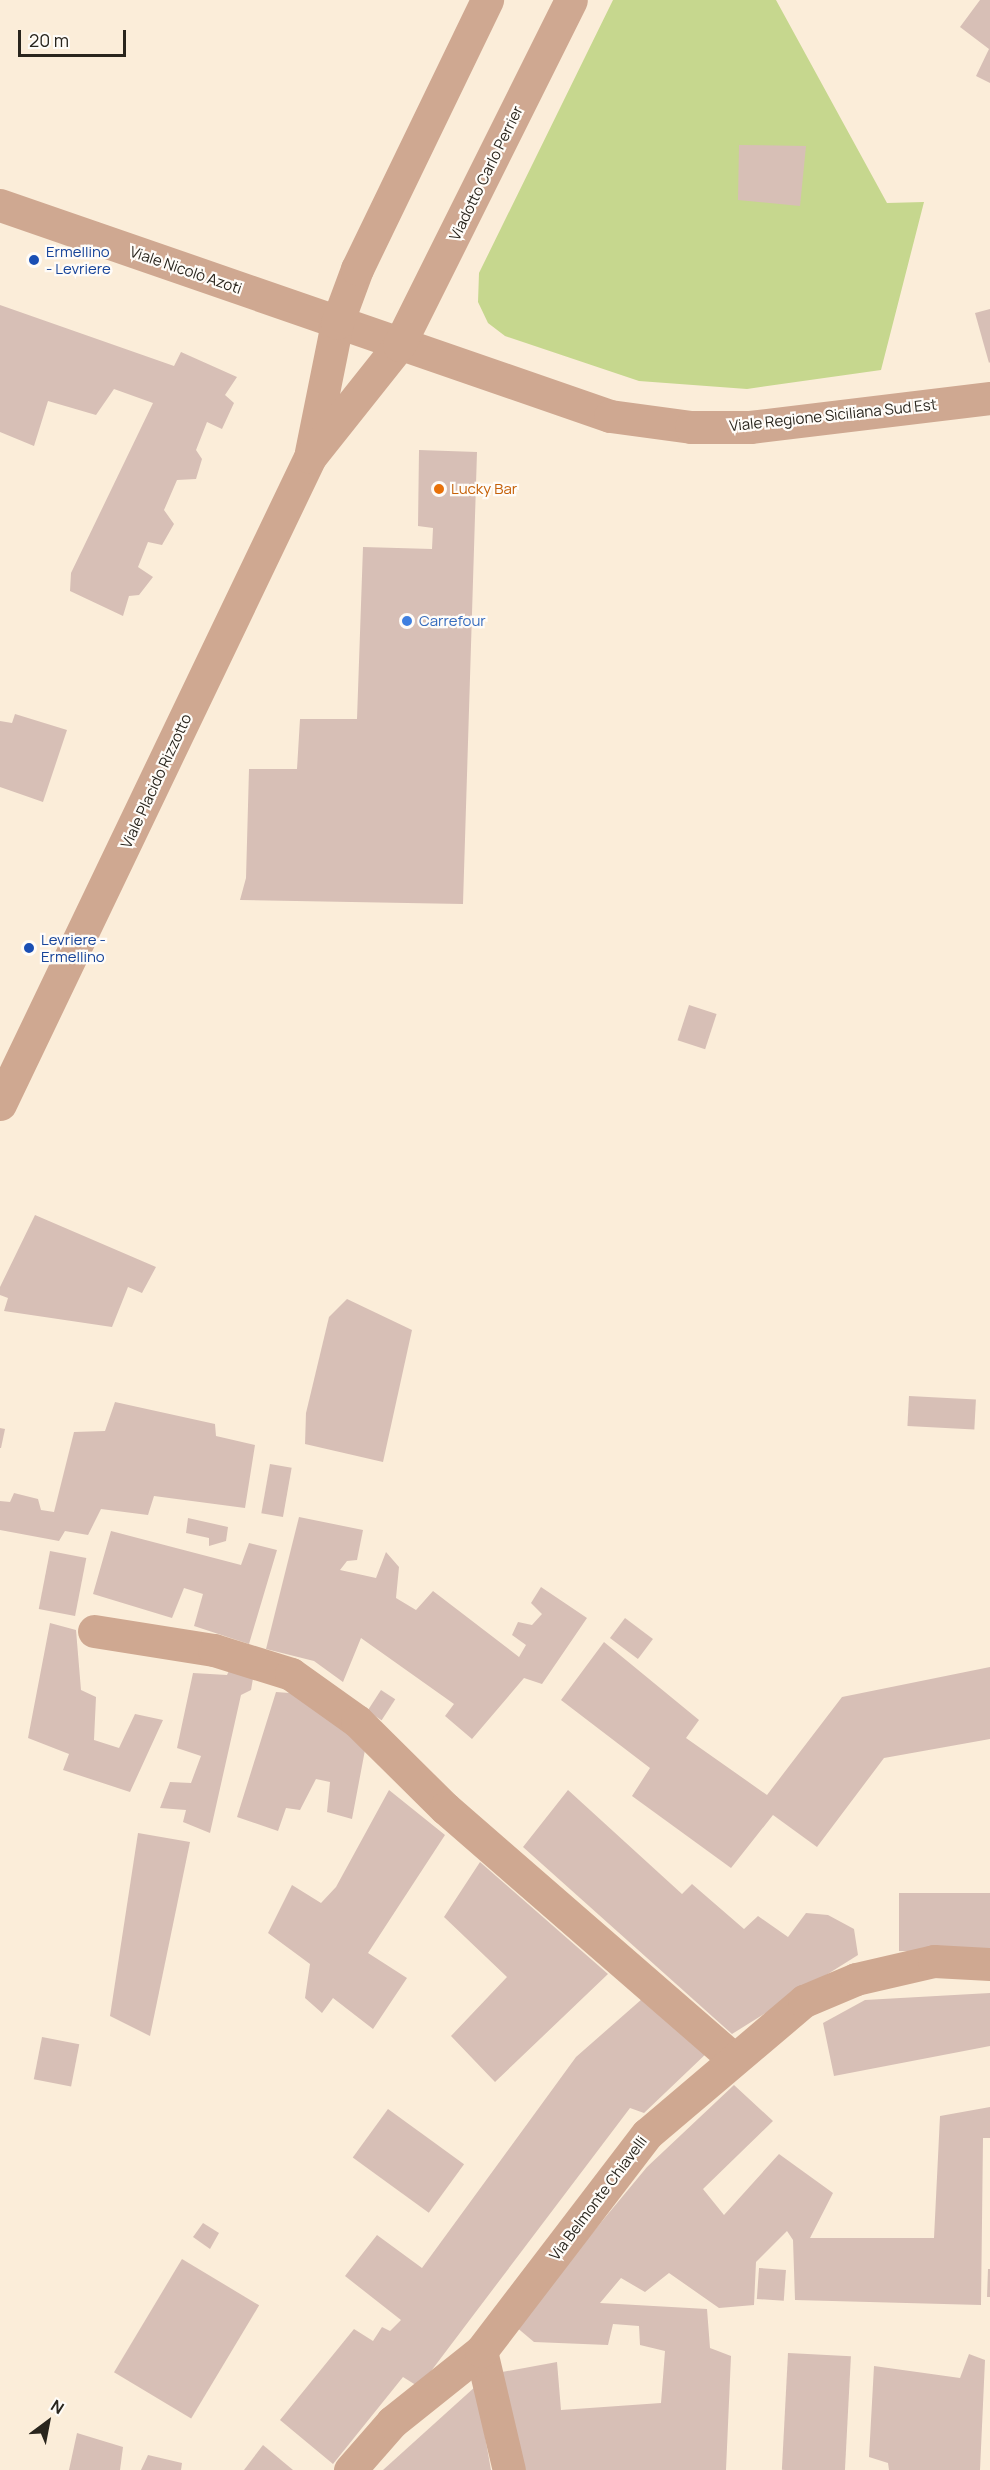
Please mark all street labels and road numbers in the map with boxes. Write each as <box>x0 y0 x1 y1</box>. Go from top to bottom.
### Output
street label: Viadotto Carlo Perrier <box>446 103 526 243</box>
street label: Viale Nicolò Azoti <box>128 242 244 298</box>
street label: Viale Regione Siciliana Sud Est <box>728 395 938 435</box>
street label: Viale Placido Rizzotto <box>117 711 195 851</box>
street label: Via Belmonte Chiavelli <box>545 2132 651 2264</box>

